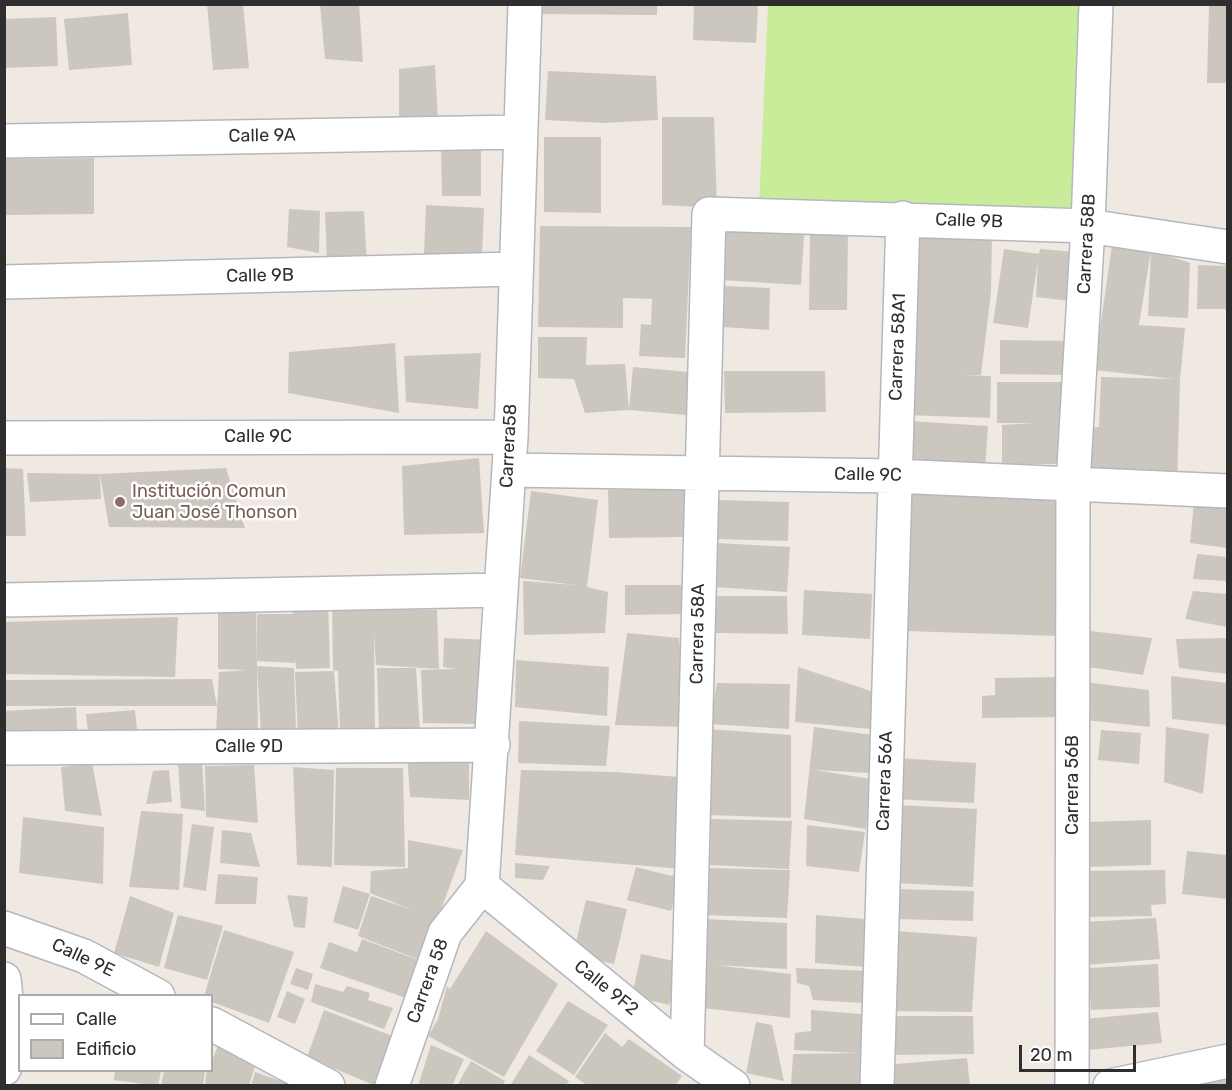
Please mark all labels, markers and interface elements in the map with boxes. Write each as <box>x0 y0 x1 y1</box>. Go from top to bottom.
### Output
street label: Calle 9A <box>228 125 296 147</box>
street label: Carrera 58B <box>1074 193 1100 295</box>
street label: Calle 9B <box>935 209 1003 233</box>
street label: Calle 9B <box>226 265 294 287</box>
street label: Carrera 58A1 <box>885 293 911 401</box>
street label: Carrera58 <box>496 403 522 489</box>
street label: Calle 9C <box>224 426 292 448</box>
street label: Calle 9C <box>834 464 902 486</box>
place label: Institución Comun Juan José Thonson <box>132 481 298 524</box>
marker: Institución Comun Juan José Thonson <box>113 495 127 509</box>
street label: Carrera 58A <box>686 583 710 685</box>
street label: Carrera 56A <box>872 731 898 831</box>
street label: Carrera 56B <box>1062 735 1084 835</box>
street label: Calle 9D <box>215 736 283 758</box>
street label: Calle 9E <box>48 934 118 982</box>
street label: Carrera 58 <box>403 936 453 1026</box>
street label: Calle 9F2 <box>569 955 643 1021</box>
legend <box>18 994 213 1072</box>
text: Calle <box>76 1008 117 1030</box>
scale bar <box>1022 1033 1139 1071</box>
text: Edificio <box>76 1038 136 1060</box>
text: 20 m <box>1030 1044 1072 1066</box>

